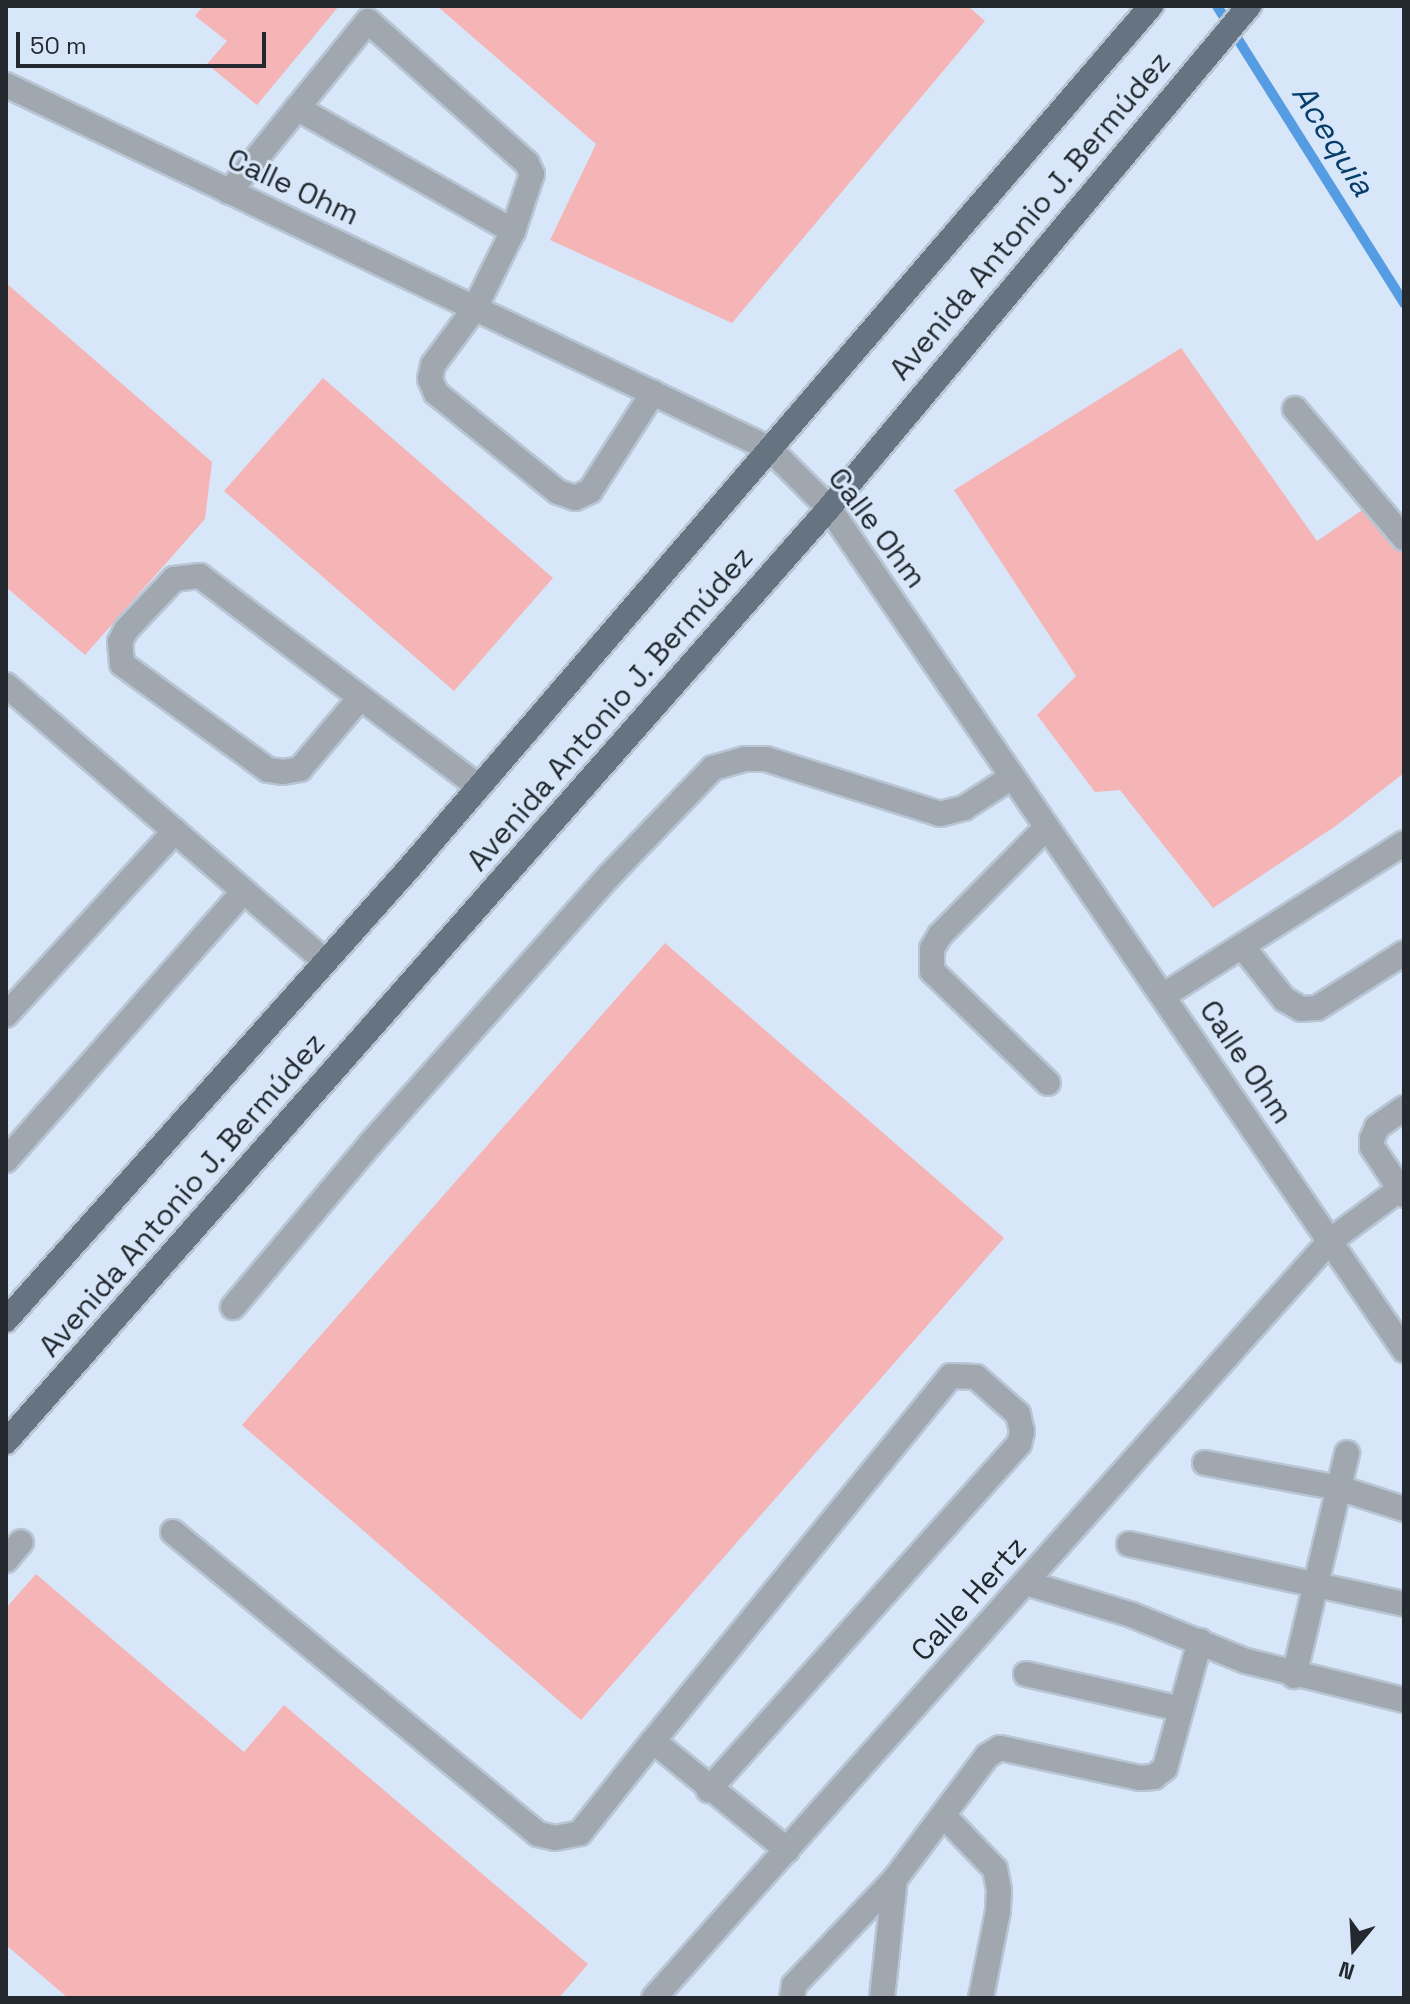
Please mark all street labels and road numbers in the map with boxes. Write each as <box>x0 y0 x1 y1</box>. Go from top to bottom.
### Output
street label: Avenida Antonio J. Bermúdez <box>882 44 1178 388</box>
street label: Calle Ohm <box>222 141 364 233</box>
street label: Calle Ohm <box>820 461 934 595</box>
street label: Avenida Antonio J. Bermúdez <box>459 539 761 879</box>
street label: Calle Ohm <box>1192 994 1300 1130</box>
street label: Avenida Antonio J. Bermúdez <box>31 1025 333 1365</box>
street label: Calle Hertz <box>904 1529 1034 1669</box>

